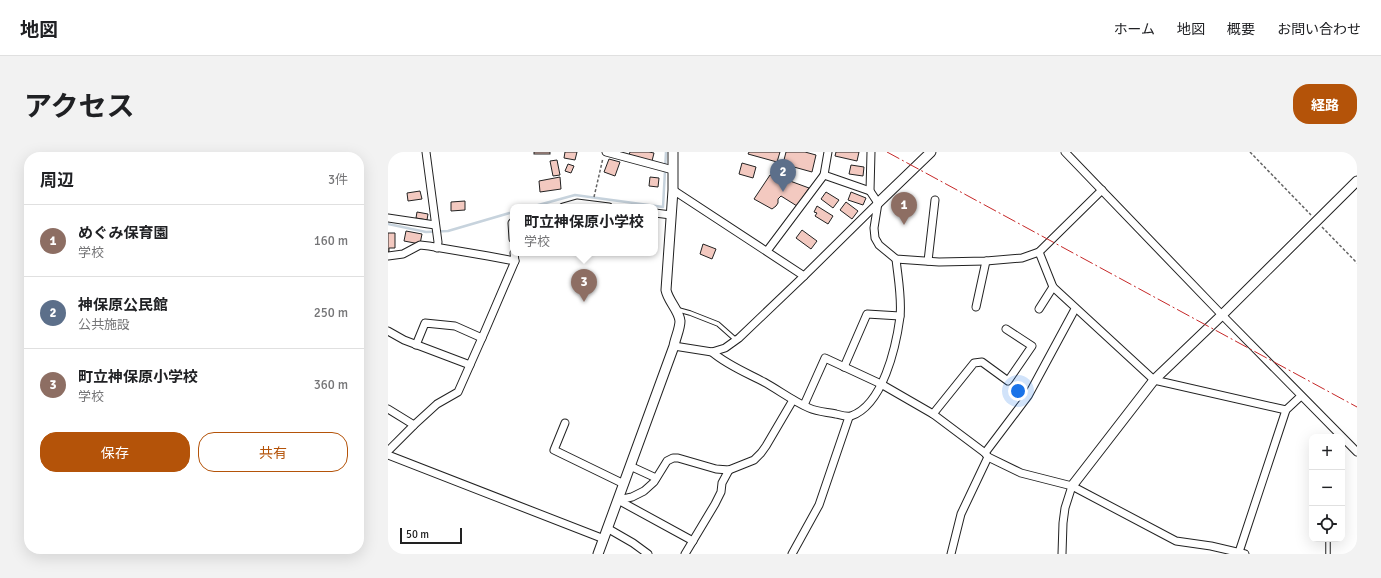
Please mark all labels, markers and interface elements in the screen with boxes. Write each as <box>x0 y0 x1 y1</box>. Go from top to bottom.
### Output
text: 地図 <box>20 18 58 42</box>
text: ホーム <box>1113 21 1155 38</box>
text: 地図 <box>1177 21 1205 38</box>
text: 概要 <box>1227 21 1255 38</box>
text: お問い合わせ <box>1277 21 1361 38</box>
button: 経路 <box>1293 84 1357 124</box>
text: アクセス <box>24 90 135 124</box>
pin: 2 <box>770 159 796 192</box>
text: 周辺 <box>40 170 74 191</box>
text: 3件 <box>328 172 348 188</box>
pin: 1 <box>891 192 917 225</box>
popup <box>510 204 658 256</box>
text: 町立神保原小学校 <box>524 213 644 231</box>
text: めぐみ保育園 <box>78 224 168 242</box>
text: 1 <box>49 233 57 249</box>
text: 160 m <box>314 233 348 249</box>
text: 学校 <box>524 234 550 250</box>
text: 学校 <box>78 245 104 261</box>
pin: 3 <box>571 269 597 302</box>
text: 神保原公民館 <box>78 296 168 314</box>
text: 2 <box>49 305 57 321</box>
text: 250 m <box>314 305 348 321</box>
text: 公共施設 <box>78 317 130 333</box>
text: 町立神保原小学校 <box>78 368 198 386</box>
text: 3 <box>49 377 57 393</box>
text: 360 m <box>314 377 348 393</box>
your location <box>1008 381 1028 401</box>
text: 学校 <box>78 389 104 405</box>
button: 保存 <box>40 432 190 472</box>
button: 共有 <box>198 432 348 472</box>
map controls <box>1309 434 1345 542</box>
button: + <box>1309 434 1345 470</box>
button: − <box>1309 470 1345 506</box>
button: locate <box>1309 506 1345 542</box>
scale bar <box>400 526 462 545</box>
text: 50 m <box>406 528 429 541</box>

